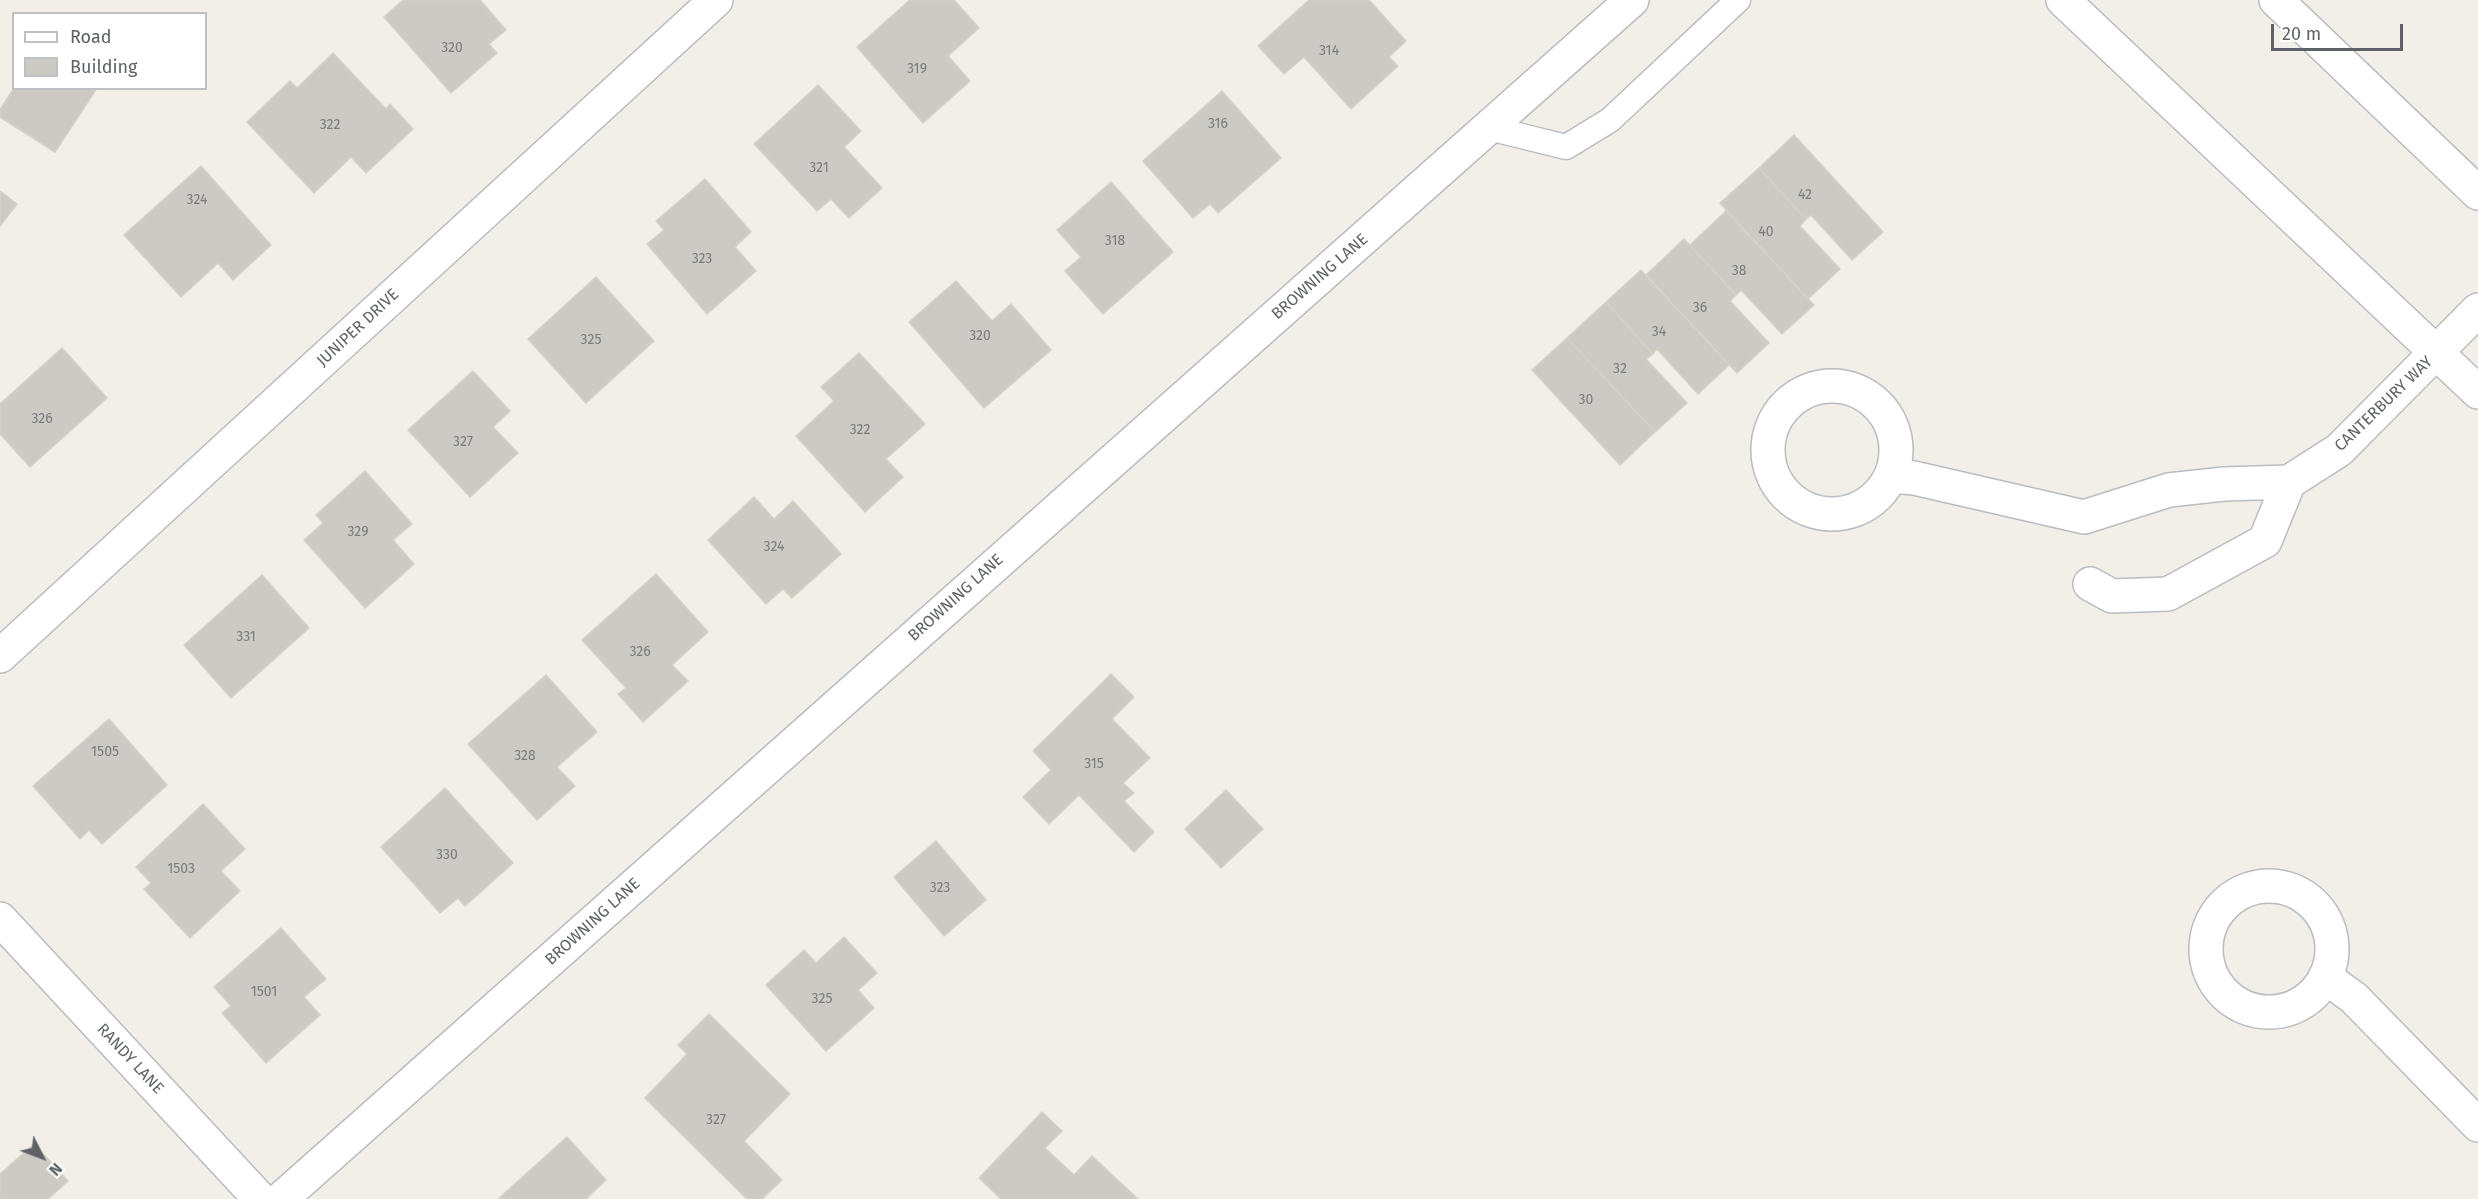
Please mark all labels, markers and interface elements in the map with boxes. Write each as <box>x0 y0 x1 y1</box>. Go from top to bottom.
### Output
legend <box>12 12 207 90</box>
scale bar <box>2274 12 2406 50</box>
text: 20 m <box>2282 23 2321 45</box>
text: Road <box>70 26 112 48</box>
house number: 320 <box>441 40 463 56</box>
house number: 314 <box>1319 43 1339 59</box>
text: Building <box>70 56 137 78</box>
house number: 319 <box>907 61 927 77</box>
house number: 316 <box>1208 116 1228 132</box>
house number: 322 <box>320 117 340 133</box>
house number: 321 <box>809 160 829 176</box>
house number: 42 <box>1798 187 1812 203</box>
house number: 324 <box>187 192 207 208</box>
house number: 40 <box>1758 224 1774 240</box>
street label: BROWNING LANE <box>1268 230 1372 324</box>
house number: 318 <box>1105 233 1125 249</box>
house number: 323 <box>692 251 712 267</box>
house number: 38 <box>1732 263 1746 279</box>
street label: JUNIPER DRIVE <box>313 285 403 371</box>
house number: 36 <box>1693 300 1707 316</box>
house number: 34 <box>1652 324 1666 340</box>
house number: 320 <box>969 328 991 344</box>
house number: 325 <box>581 332 601 348</box>
street label: CANTERBURY WAY <box>2331 352 2437 456</box>
house number: 32 <box>1613 361 1627 377</box>
house number: 30 <box>1579 392 1593 408</box>
house number: 326 <box>31 411 53 427</box>
house number: 322 <box>850 422 870 438</box>
house number: 327 <box>453 434 473 450</box>
house number: 329 <box>348 524 368 540</box>
house number: 324 <box>764 539 784 555</box>
street label: BROWNING LANE <box>905 550 1007 646</box>
house number: 331 <box>236 629 256 645</box>
house number: 326 <box>629 644 651 660</box>
house number: 1505 <box>91 744 119 760</box>
house number: 328 <box>514 748 536 764</box>
house number: 315 <box>1084 756 1104 772</box>
house number: 330 <box>436 847 458 863</box>
house number: 1503 <box>167 861 195 877</box>
street label: BROWNING LANE <box>542 874 644 970</box>
house number: 323 <box>930 880 950 896</box>
house number: 1501 <box>251 984 277 1000</box>
house number: 325 <box>812 991 832 1007</box>
street label: RANDY LANE <box>93 1020 167 1098</box>
house number: 327 <box>706 1112 726 1128</box>
north arrow <box>12 1127 72 1187</box>
text: N <box>45 1159 66 1180</box>

